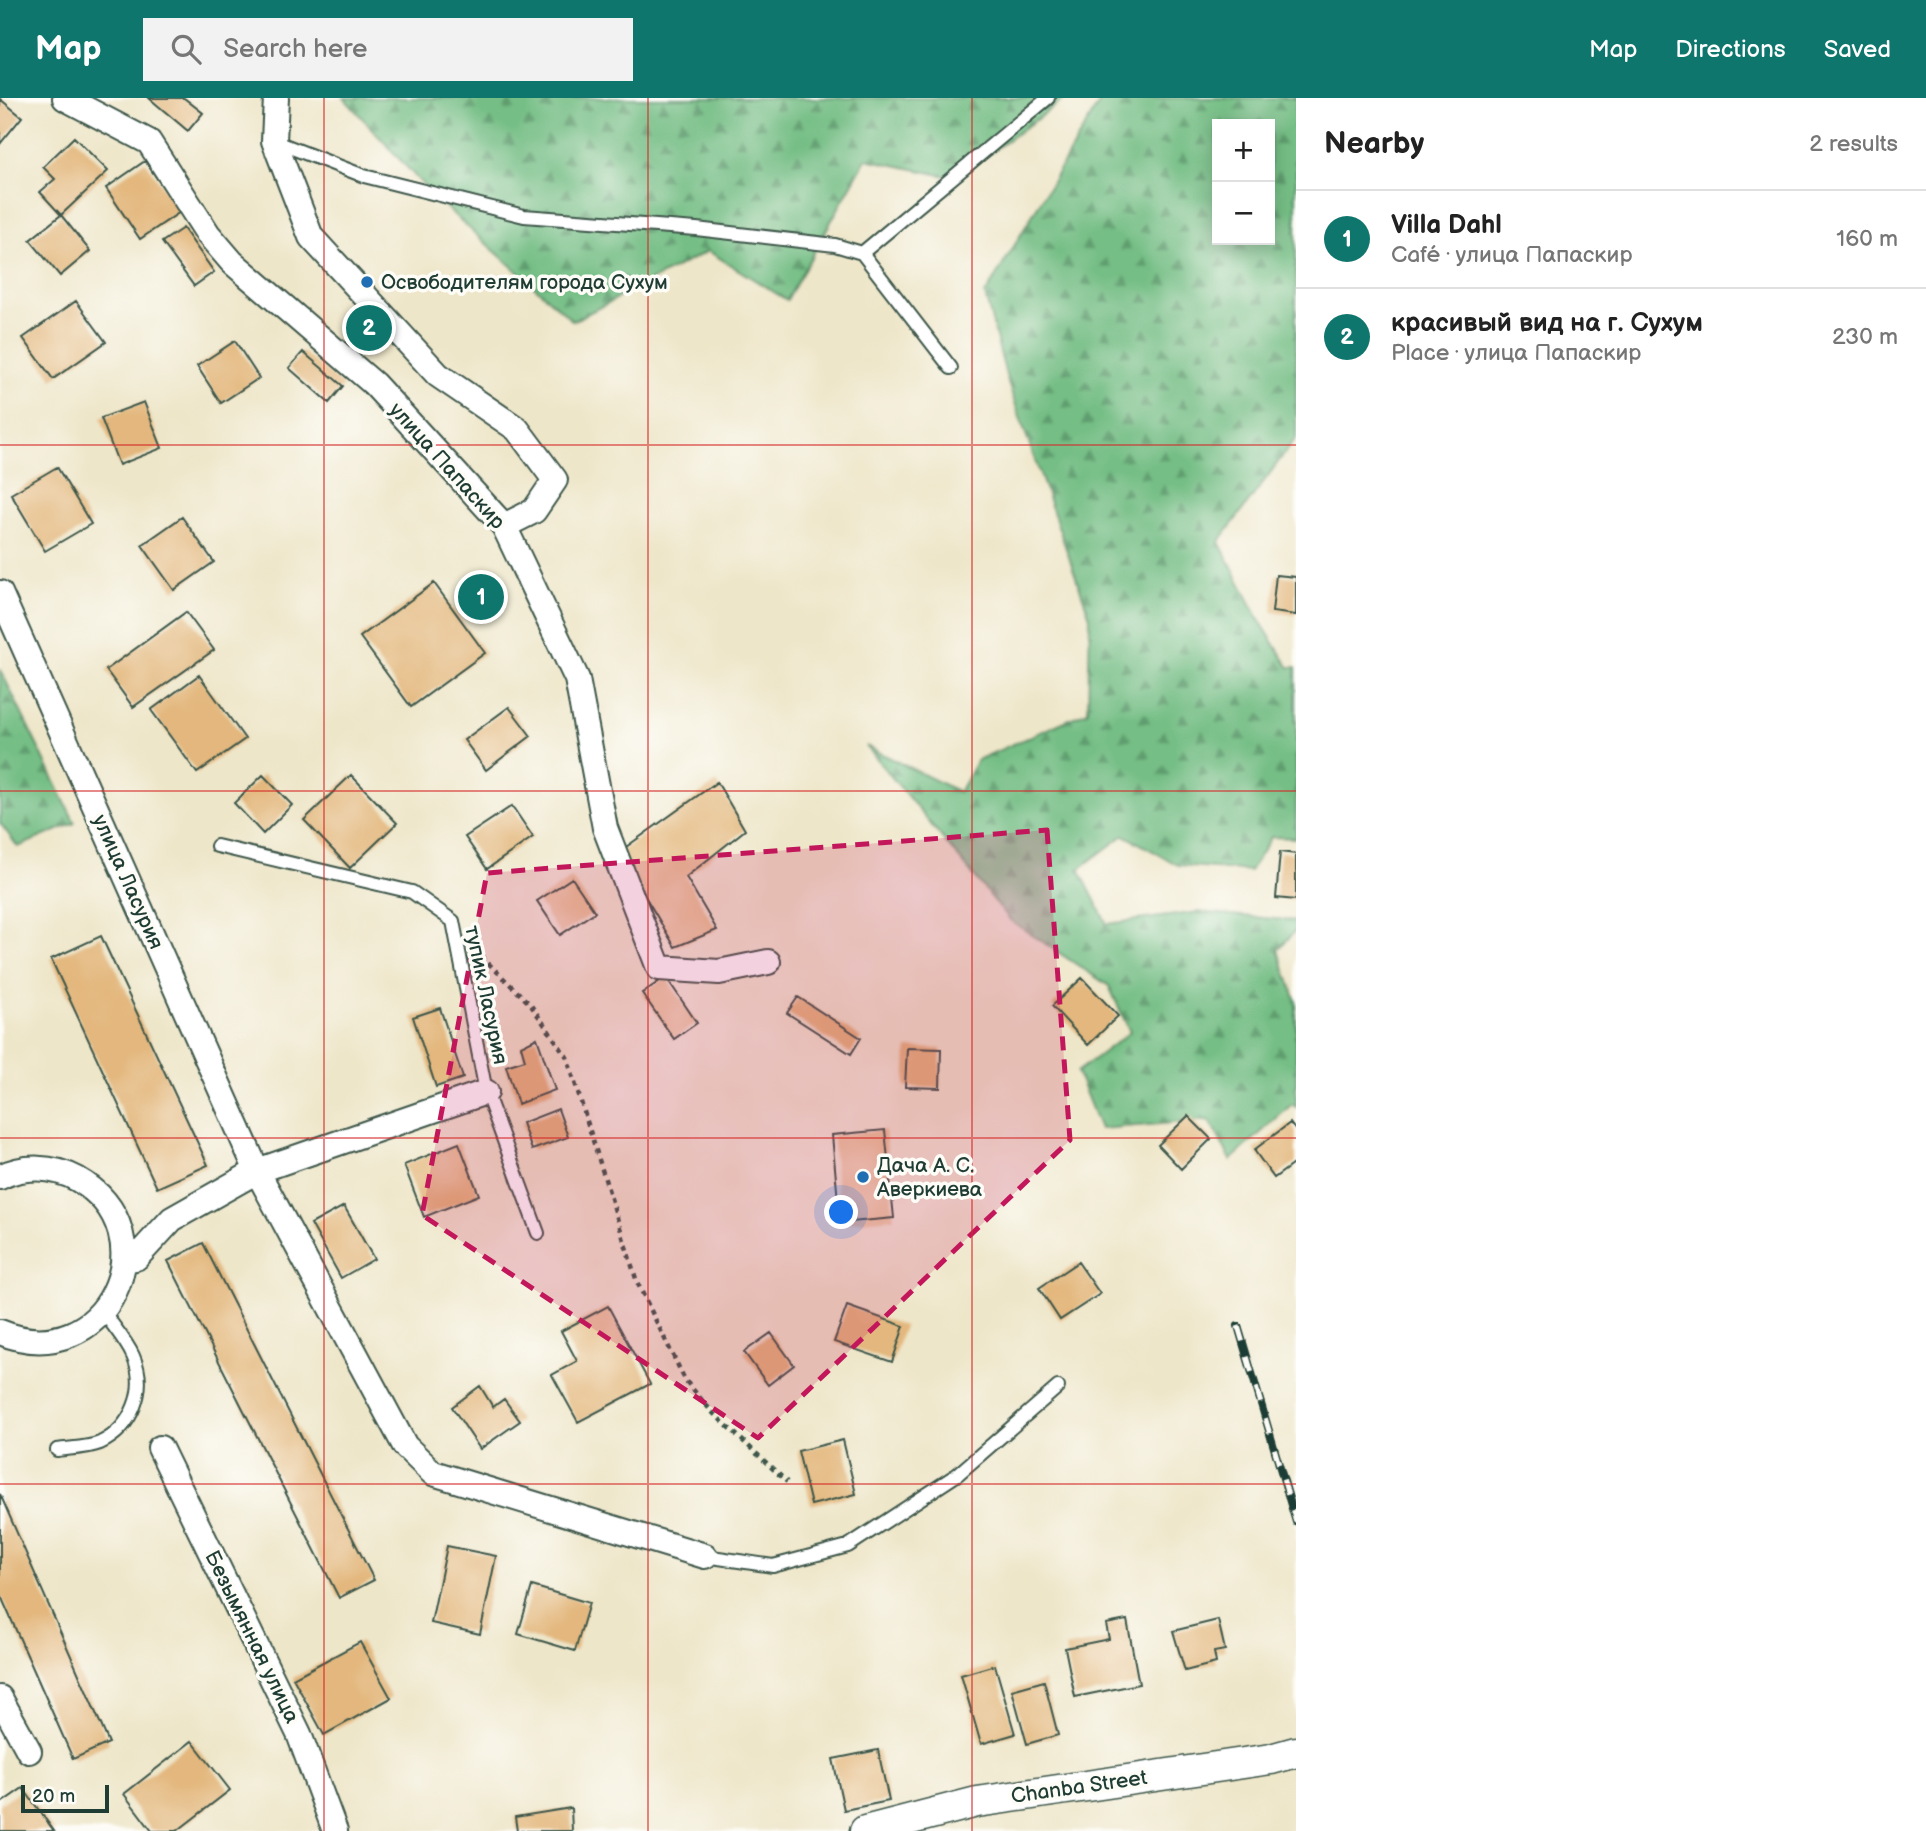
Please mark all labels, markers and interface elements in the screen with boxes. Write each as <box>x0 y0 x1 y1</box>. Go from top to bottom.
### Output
search box <box>143 18 633 81</box>
text: Map <box>35 29 101 69</box>
icon: search <box>167 30 205 68</box>
text: Search here <box>223 34 367 65</box>
text: Map <box>1589 35 1637 64</box>
text: Directions <box>1675 35 1786 64</box>
text: Saved <box>1824 35 1891 64</box>
map controls <box>1212 119 1275 245</box>
button: + <box>1212 119 1275 182</box>
text: Nearby <box>1324 126 1424 162</box>
text: 2 results <box>1809 130 1898 158</box>
button: − <box>1212 182 1275 245</box>
text: Villa Dahl <box>1391 210 1502 241</box>
text: 1 <box>1342 225 1352 253</box>
text: 160 m <box>1836 225 1898 253</box>
text: Café · улица Папаскир <box>1391 241 1632 269</box>
place label: Освободителям города Сухум <box>381 270 668 295</box>
marker: Освободителям города Сухум <box>359 274 375 290</box>
pin: 2 <box>346 302 392 354</box>
text: красивый вид на г. Сухум <box>1391 308 1703 339</box>
text: 2 <box>1340 323 1354 351</box>
text: 230 m <box>1832 323 1898 351</box>
text: Place · улица Папаскир <box>1391 339 1641 367</box>
street label: улица Папаскир <box>384 398 510 534</box>
pin: 1 <box>458 571 504 623</box>
street label: улица Ласурия <box>87 811 169 953</box>
street label: тупик Ласурия <box>459 923 513 1067</box>
place label: Дача А. С. Аверкиева <box>876 1153 983 1202</box>
marker: Дача А. С. Аверкиева <box>855 1169 871 1185</box>
your location <box>824 1195 858 1229</box>
street label: Безымянная улица <box>199 1547 305 1728</box>
street label: Chanba Street <box>1009 1765 1149 1809</box>
scale bar <box>21 1782 108 1814</box>
text: 20 m <box>32 1785 75 1808</box>

